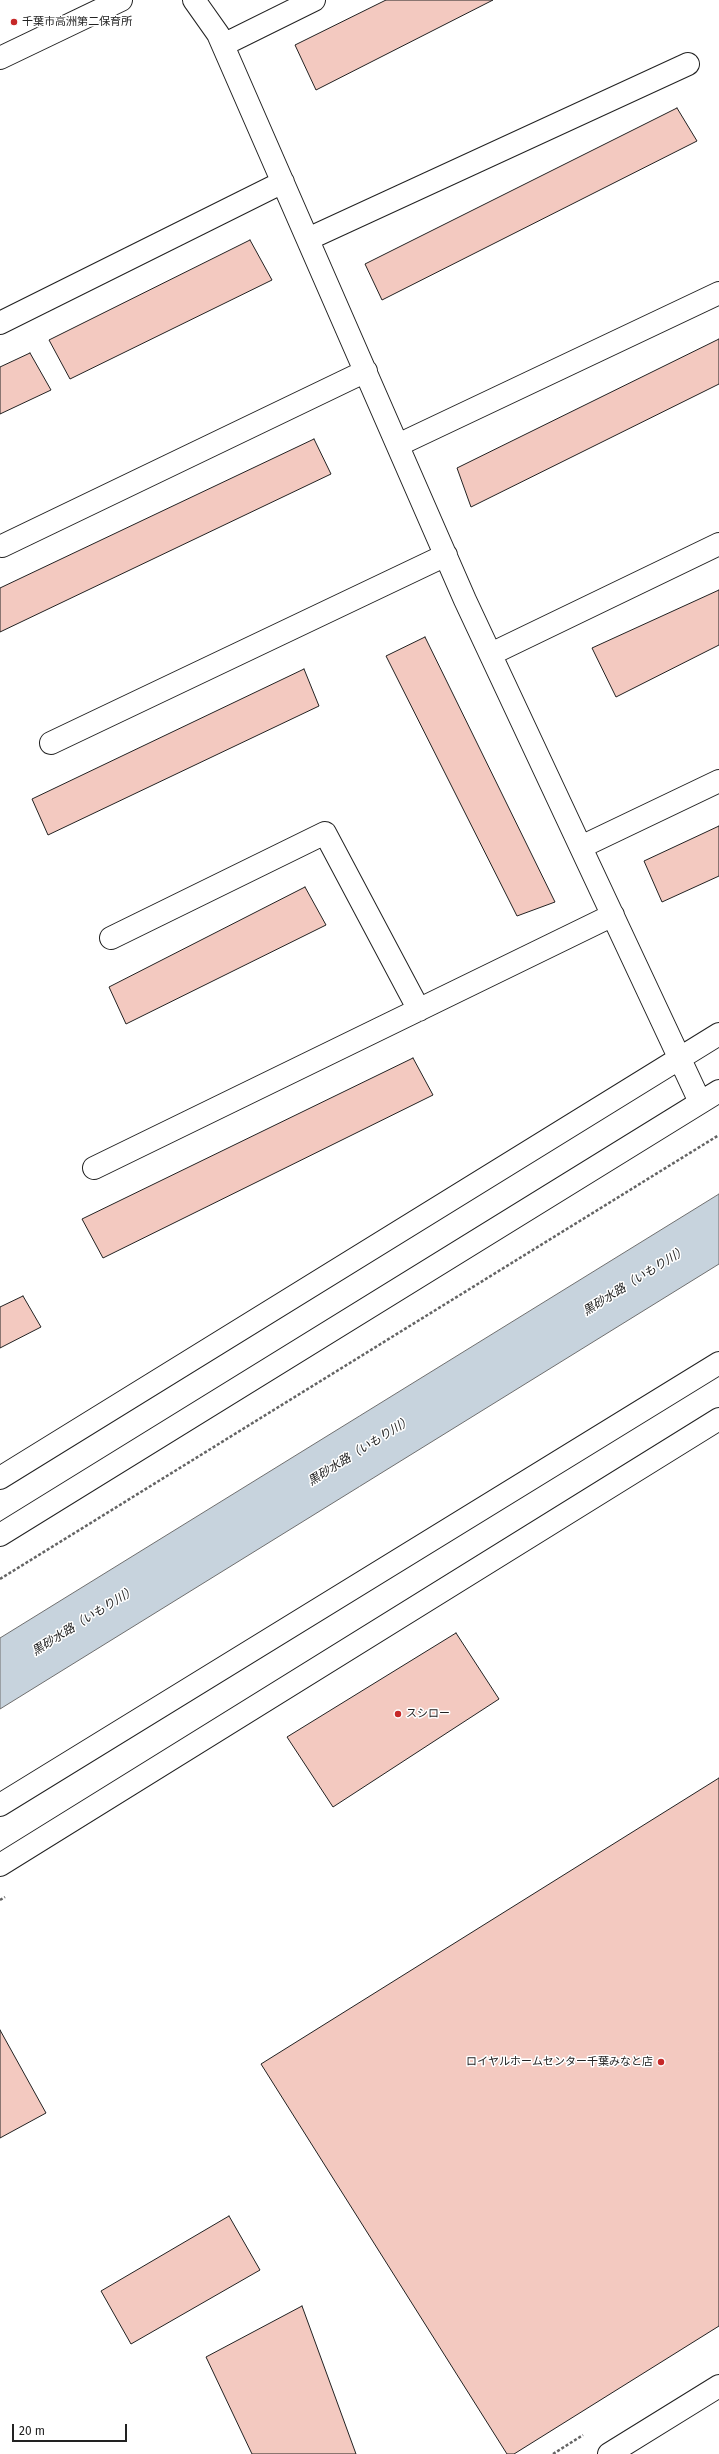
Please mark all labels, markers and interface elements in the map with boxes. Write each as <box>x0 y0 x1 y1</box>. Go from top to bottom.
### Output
place label: 千葉市高洲第二保育所 <box>22 15 132 29</box>
marker: 千葉市高洲第二保育所 <box>9 17 19 27</box>
water label: 黒砂水路（いもり川） <box>580 1243 690 1319</box>
water label: 黒砂水路（いもり川） <box>305 1413 415 1489</box>
water label: 黒砂水路（いもり川） <box>29 1583 139 1659</box>
place label: スシロー <box>406 1707 450 1721</box>
marker: スシロー <box>393 1709 403 1719</box>
place label: ロイヤルホームセンター千葉みなと店 <box>466 2055 653 2069</box>
marker: ロイヤルホームセンター千葉みなと店 <box>656 2057 666 2067</box>
scale bar <box>14 2416 129 2442</box>
text: 20 m <box>19 2424 45 2438</box>

